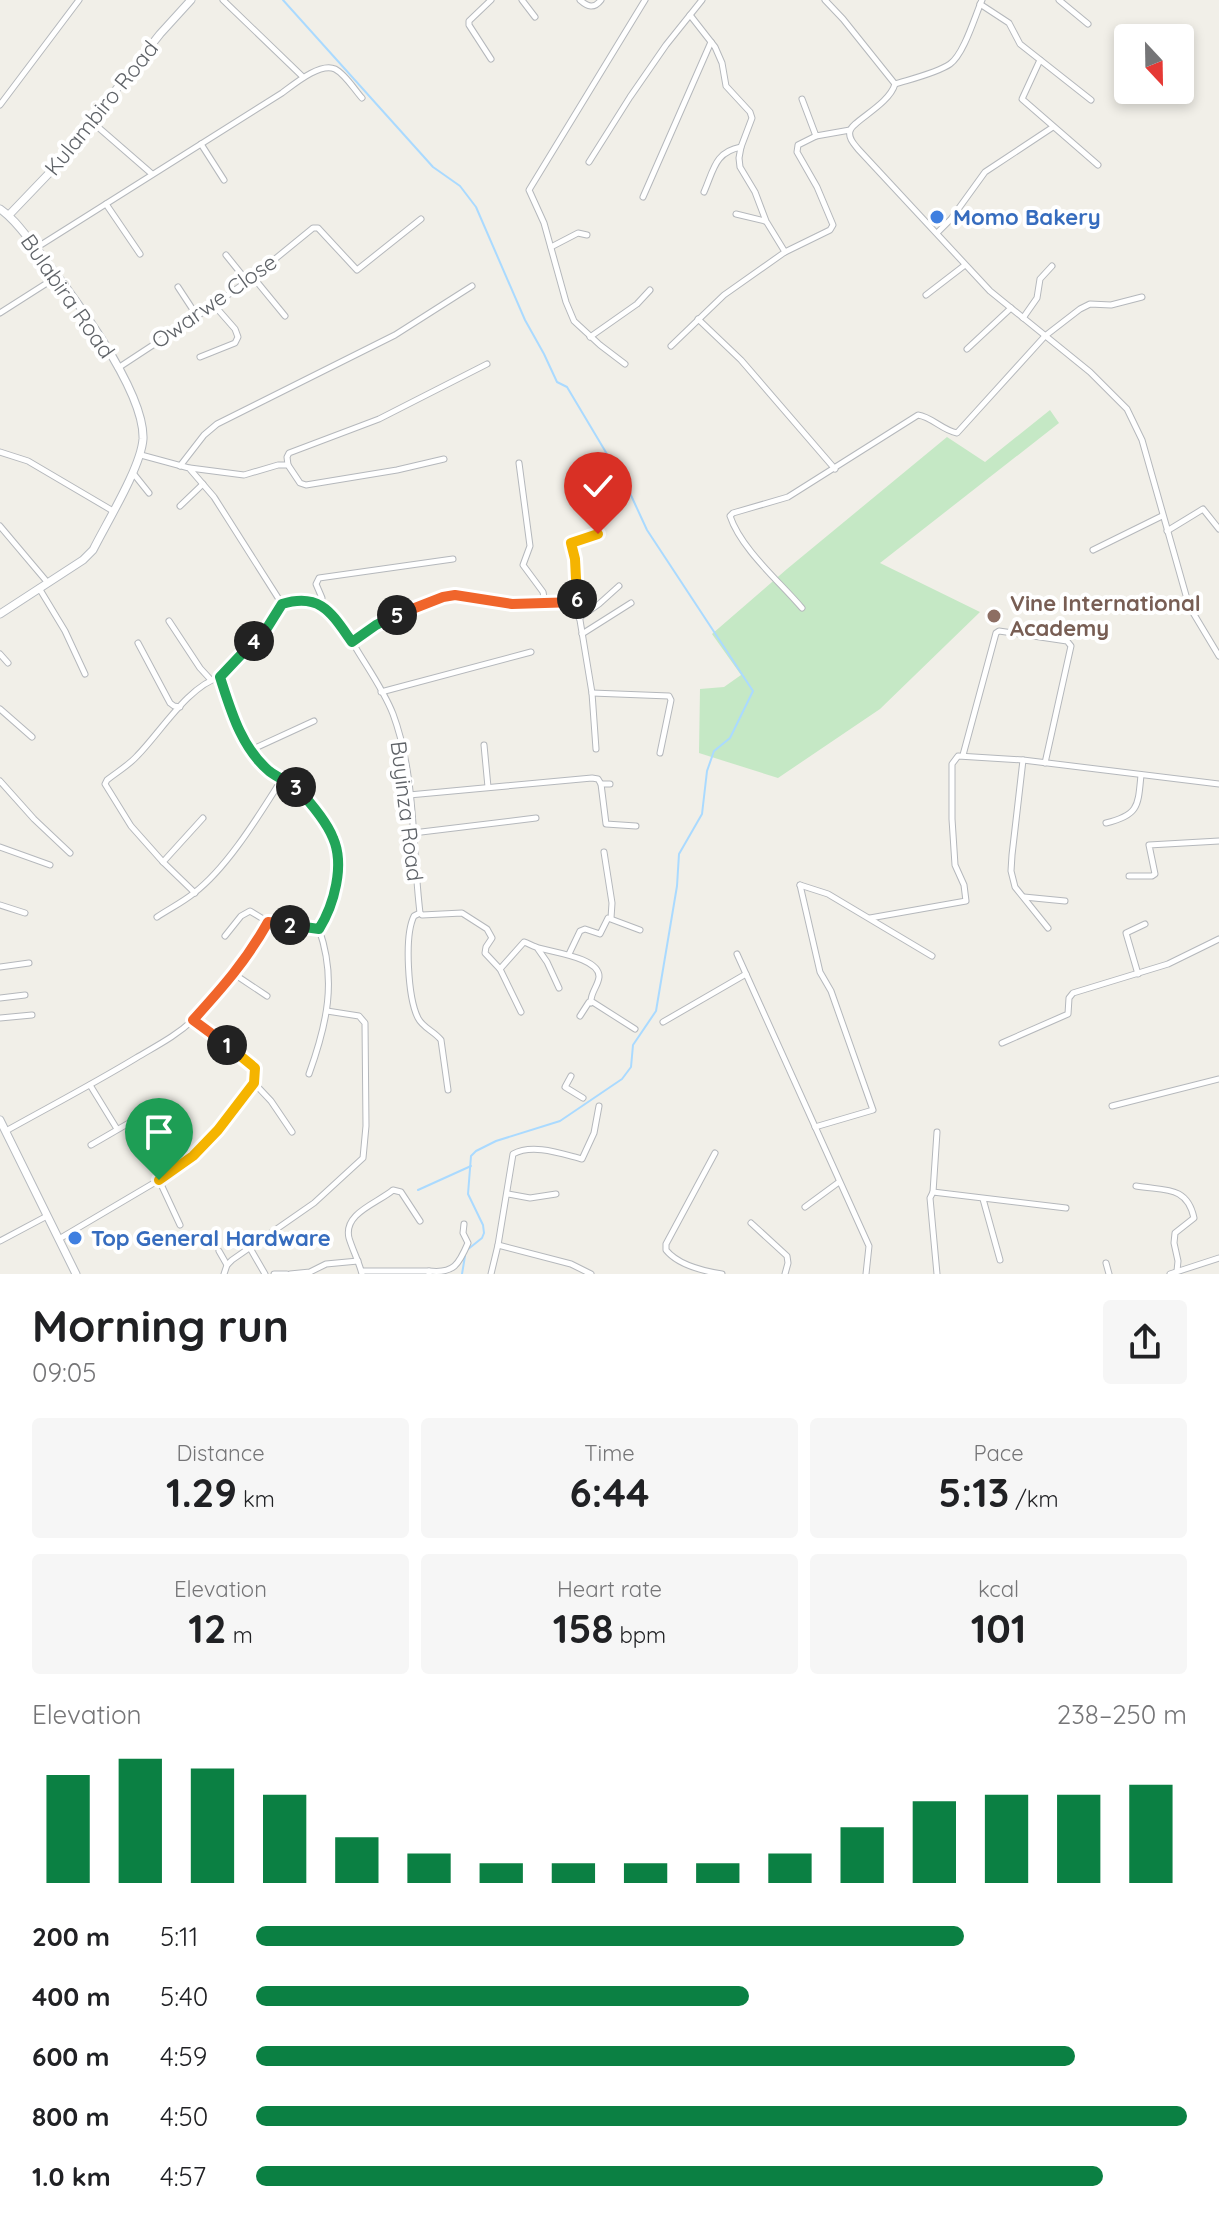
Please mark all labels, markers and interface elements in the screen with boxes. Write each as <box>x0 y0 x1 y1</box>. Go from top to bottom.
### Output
north arrow <box>1114 24 1194 104</box>
map controls <box>1114 24 1194 104</box>
street label: Kulambiro Road <box>38 35 164 181</box>
place label: Momo Bakery <box>953 203 1101 231</box>
marker: Momo Bakery <box>928 208 946 226</box>
street label: Bulabira Road <box>15 228 121 364</box>
street label: Owarwe Close <box>146 247 282 355</box>
pin <box>564 452 632 534</box>
icon: check <box>576 464 620 508</box>
pin: 6 <box>557 579 597 619</box>
text: 6 <box>571 585 583 613</box>
place label: Vine International Academy <box>1010 589 1201 642</box>
pin: 5 <box>377 595 417 635</box>
text: 5 <box>391 601 403 629</box>
marker: Vine International Academy <box>985 607 1003 625</box>
pin: 4 <box>234 621 274 661</box>
text: 4 <box>248 627 260 655</box>
street label: Buyinza Road <box>384 739 430 883</box>
pin: 3 <box>276 767 316 807</box>
text: 3 <box>290 773 302 801</box>
pin: 2 <box>270 905 310 945</box>
text: 2 <box>284 911 296 939</box>
pin: 1 <box>207 1025 247 1065</box>
text: 1 <box>223 1031 231 1059</box>
pin <box>125 1098 193 1180</box>
icon: arrive <box>137 1110 181 1154</box>
place label: Top General Hardware <box>91 1224 331 1252</box>
marker: Top General Hardware <box>66 1229 84 1247</box>
text: Morning run <box>32 1298 289 1353</box>
button: share <box>1103 1300 1187 1384</box>
text: 09:05 <box>32 1356 96 1389</box>
text: Distance <box>176 1439 265 1467</box>
text: Time <box>584 1439 635 1467</box>
text: Pace <box>973 1439 1024 1467</box>
text: 1.29 <box>166 1467 237 1517</box>
text: 6:44 <box>569 1467 650 1517</box>
text: 5:13 <box>938 1467 1009 1517</box>
text: km <box>237 1485 275 1513</box>
text: /km <box>1009 1485 1059 1513</box>
text: Elevation <box>174 1575 267 1603</box>
text: Heart rate <box>557 1575 662 1603</box>
text: kcal <box>978 1575 1019 1603</box>
text: 12 <box>188 1603 227 1653</box>
text: 158 <box>553 1603 613 1653</box>
text: 101 <box>971 1603 1026 1653</box>
text: m <box>227 1621 253 1649</box>
text: bpm <box>613 1621 666 1649</box>
text: Elevation <box>32 1698 142 1731</box>
text: 238–250 m <box>1057 1698 1187 1731</box>
text: 200 m <box>32 1920 110 1953</box>
text: 5:11 <box>160 1920 198 1953</box>
text: 400 m <box>32 1980 110 2013</box>
text: 5:40 <box>160 1980 208 2013</box>
text: 600 m <box>32 2040 110 2073</box>
text: 4:59 <box>160 2040 207 2073</box>
text: 800 m <box>32 2100 109 2133</box>
text: 4:50 <box>160 2100 208 2133</box>
text: 1.0 km <box>32 2160 111 2193</box>
text: 4:57 <box>160 2160 206 2193</box>

